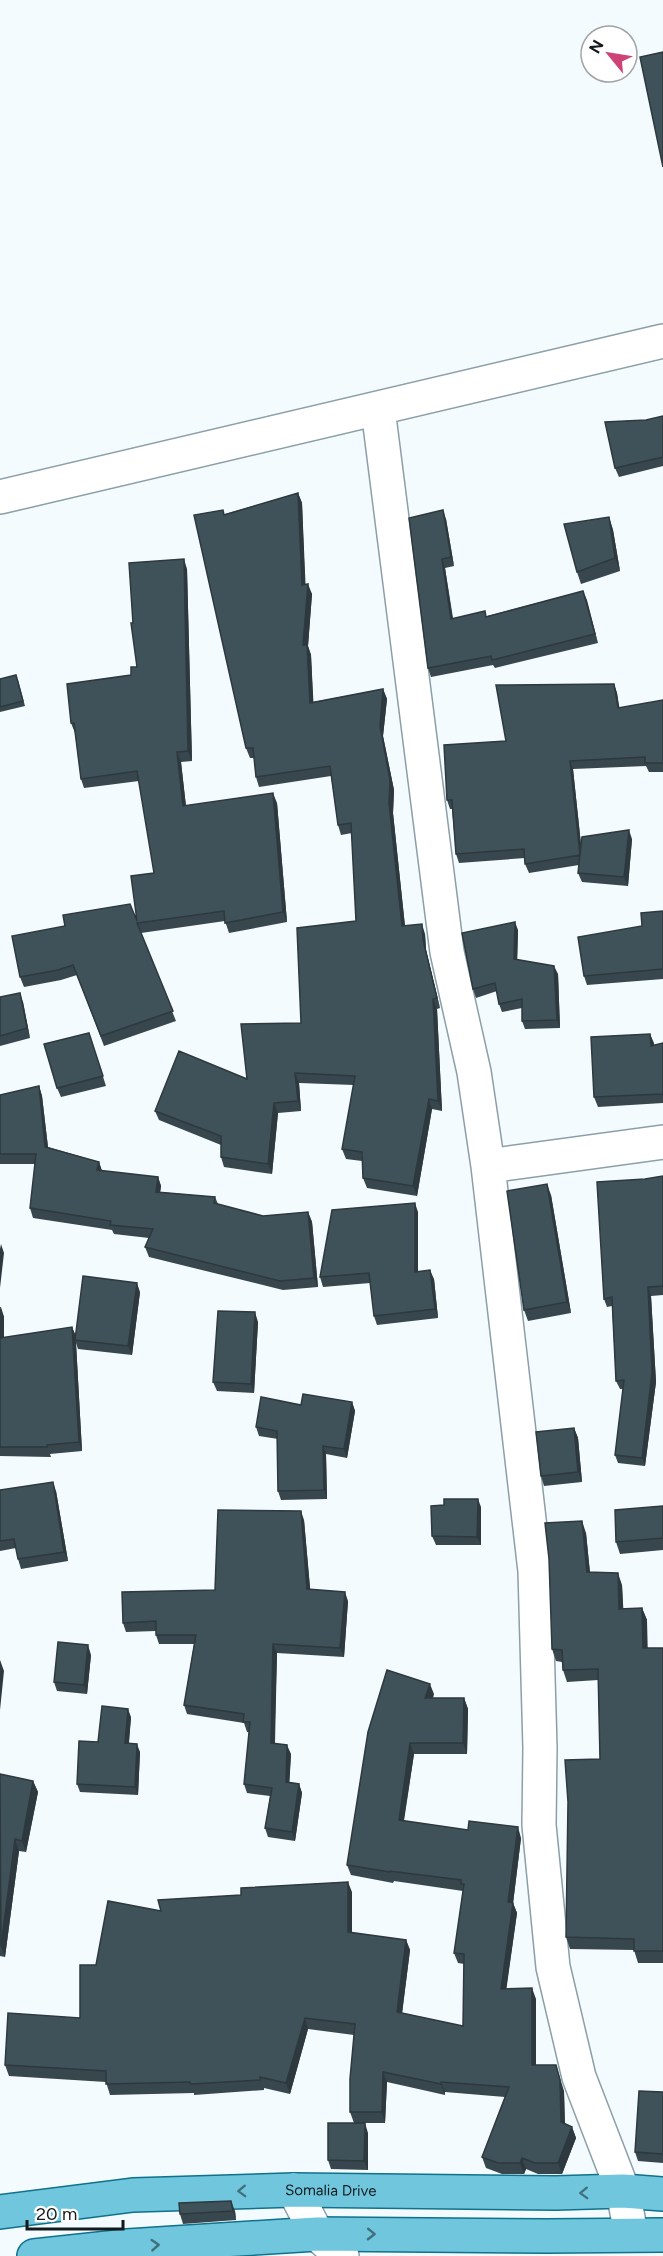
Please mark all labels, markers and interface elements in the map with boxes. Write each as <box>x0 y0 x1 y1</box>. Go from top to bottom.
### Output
north arrow <box>579 24 639 84</box>
text: N <box>585 37 608 57</box>
street label: Somalia Drive <box>285 2181 377 2200</box>
one-way arrow <box>237 2185 246 2198</box>
one-way arrow <box>579 2186 588 2199</box>
scale bar <box>27 2193 123 2231</box>
text: 20 m <box>36 2203 77 2225</box>
one-way arrow <box>366 2228 375 2240</box>
one-way arrow <box>151 2238 160 2251</box>

